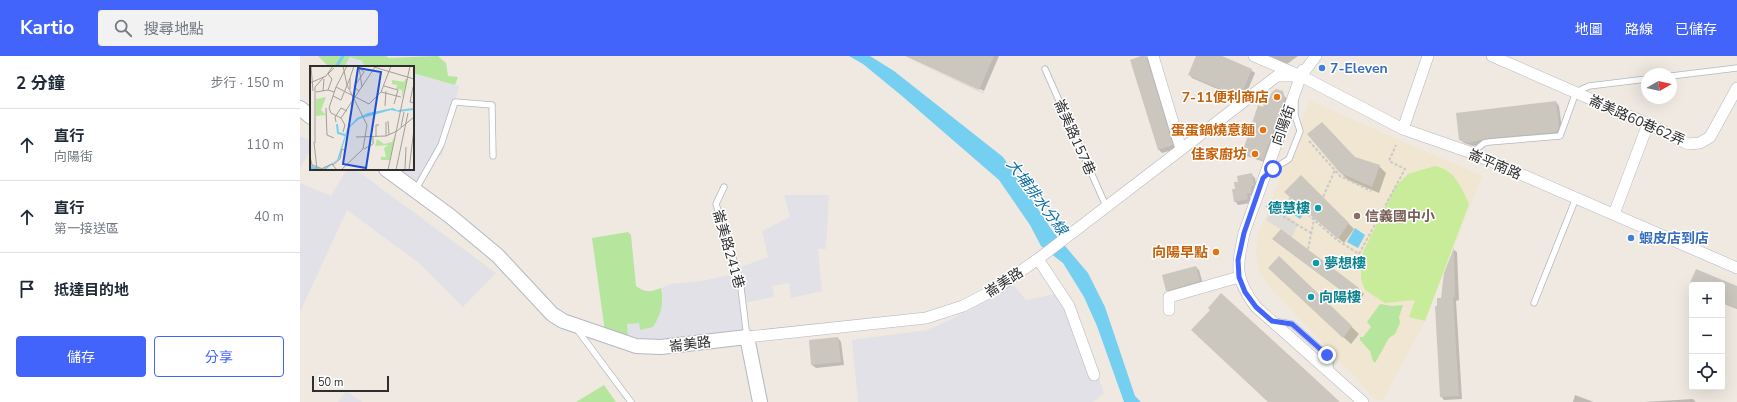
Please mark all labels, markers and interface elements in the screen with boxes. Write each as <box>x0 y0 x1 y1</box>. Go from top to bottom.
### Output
search box <box>98 10 378 46</box>
text: Kartio <box>20 15 74 41</box>
icon: search <box>112 17 134 39</box>
text: 搜尋地點 <box>144 19 204 39</box>
text: 地圖 <box>1575 20 1603 39</box>
text: 路線 <box>1625 20 1653 39</box>
text: 已儲存 <box>1675 20 1717 39</box>
place label: 7-Eleven <box>1330 59 1388 78</box>
marker: 7-Eleven <box>1317 63 1327 73</box>
inset map <box>310 66 414 170</box>
north arrow <box>1641 68 1677 104</box>
text: 2 分鐘 <box>16 72 65 95</box>
text: 步行 · 150 m <box>210 74 284 92</box>
place label: 7-11便利商店 <box>1182 88 1269 107</box>
street label: 崙美路60巷62弄 <box>1586 91 1688 150</box>
marker: 7-11便利商店 <box>1272 92 1282 102</box>
street label: 崙美路157巷 <box>1049 96 1100 178</box>
street label: 向陽街 <box>1267 102 1300 148</box>
place label: 蛋蛋鍋燒意麵 <box>1171 121 1255 140</box>
marker: 蛋蛋鍋燒意麵 <box>1258 125 1268 135</box>
text: 直行 <box>54 126 84 146</box>
icon: ahead <box>16 134 38 156</box>
text: 110 m <box>246 136 284 154</box>
place label: 佳家廚坊 <box>1191 145 1247 164</box>
street label: 崙平南路 <box>1465 145 1524 184</box>
text: 向陽街 <box>54 148 93 166</box>
marker: 佳家廚坊 <box>1250 149 1260 159</box>
water label: 大埔排水分線 <box>1002 155 1073 241</box>
route start <box>1264 160 1282 178</box>
text: 直行 <box>54 198 84 218</box>
place label: 德慧樓 <box>1268 199 1310 218</box>
marker: 德慧樓 <box>1313 203 1323 213</box>
icon: ahead <box>16 206 38 228</box>
street label: 崙美路241巷 <box>708 207 749 291</box>
place label: 信義國中小 <box>1365 207 1435 226</box>
text: 40 m <box>254 208 284 226</box>
marker: 信義國中小 <box>1352 211 1362 221</box>
text: 第一接送區 <box>54 220 119 238</box>
place label: 蝦皮店到店 <box>1639 229 1709 248</box>
marker: 蝦皮店到店 <box>1626 233 1636 243</box>
place label: 向陽早點 <box>1152 243 1208 262</box>
marker: 向陽早點 <box>1211 247 1221 257</box>
place label: 夢想樓 <box>1324 254 1366 273</box>
marker: 夢想樓 <box>1311 258 1321 268</box>
street label: 崙美路 <box>981 263 1027 302</box>
icon: arrive <box>16 278 38 300</box>
text: 抵達目的地 <box>54 280 129 300</box>
map controls <box>1689 282 1725 390</box>
button: + <box>1689 282 1725 318</box>
place label: 向陽樓 <box>1319 288 1361 307</box>
marker: 向陽樓 <box>1306 292 1316 302</box>
button: − <box>1689 318 1725 354</box>
street label: 崙美路 <box>668 333 712 356</box>
button: 儲存 <box>16 336 146 377</box>
button: 分享 <box>154 336 284 377</box>
route end <box>1318 346 1336 364</box>
button: locate <box>1689 354 1725 390</box>
scale bar <box>312 374 389 393</box>
text: 50 m <box>318 375 343 390</box>

